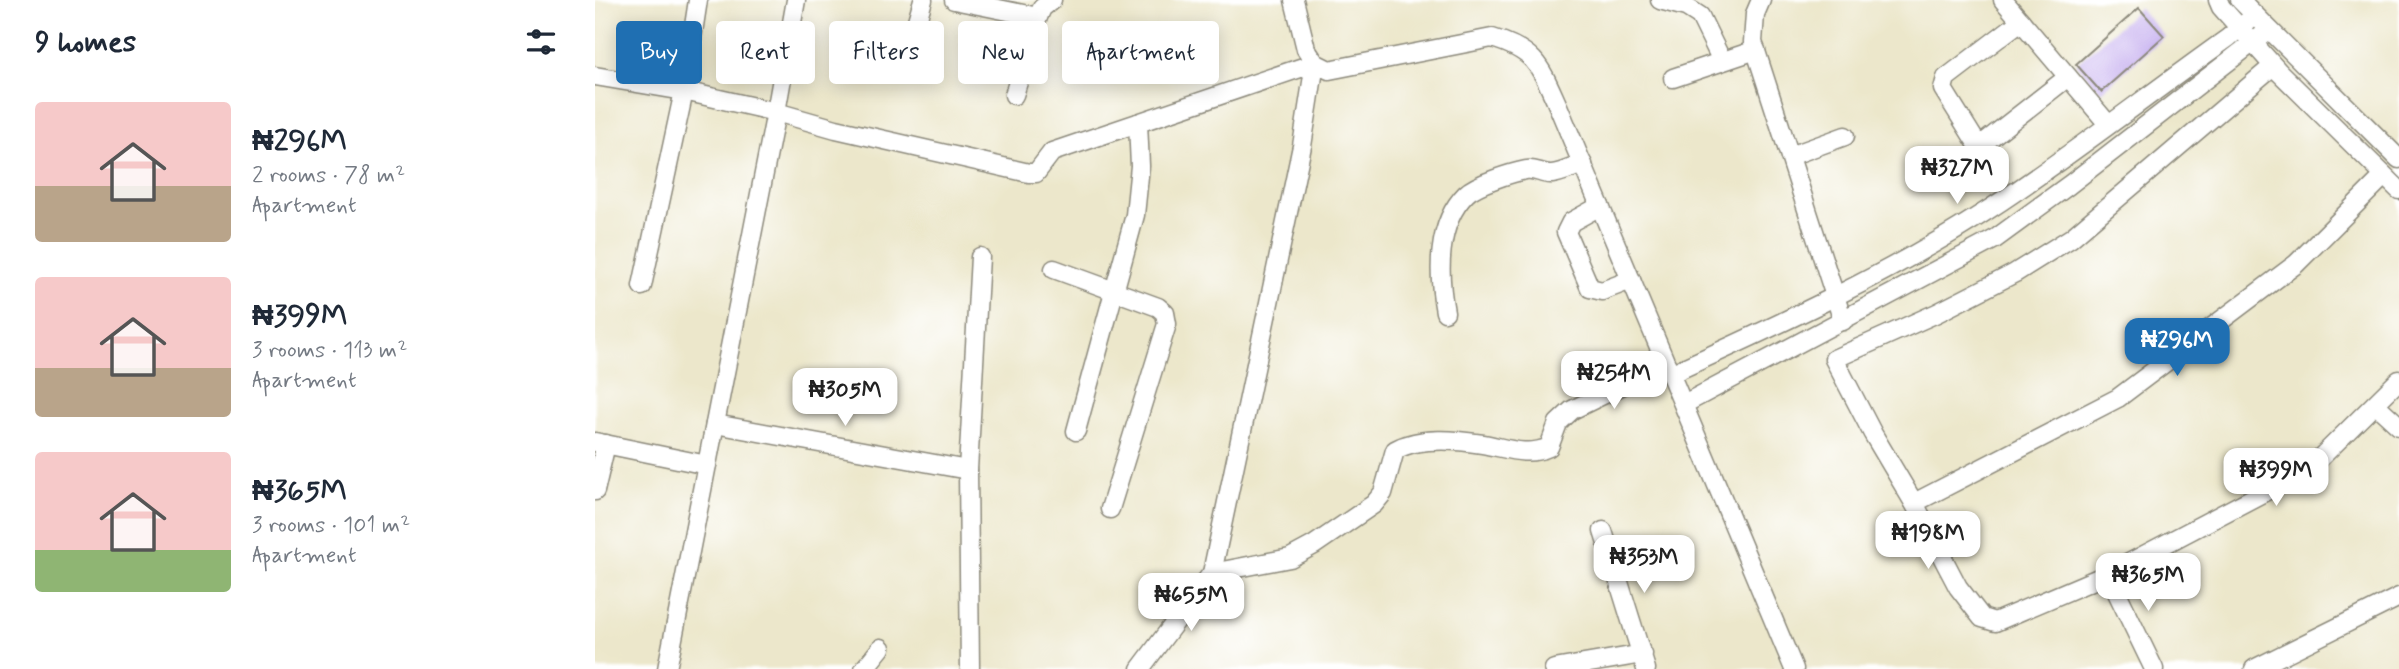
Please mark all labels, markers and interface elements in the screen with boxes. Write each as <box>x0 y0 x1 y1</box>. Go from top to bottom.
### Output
chip: Buy <box>616 21 702 84</box>
chip: Rent <box>716 21 815 84</box>
chip: Filters <box>829 21 944 84</box>
chip: New <box>958 21 1048 84</box>
chip: Apartment <box>1062 21 1219 84</box>
text: 9 homes <box>35 23 136 62</box>
icon: filters <box>522 23 560 61</box>
text: ₦296M <box>252 122 347 161</box>
icon: home <box>91 130 175 214</box>
pin: ₦327M <box>1908 146 2006 206</box>
text: ₦327M <box>1921 154 1993 184</box>
text: 2 rooms · 78 m² <box>252 161 405 191</box>
text: Apartment <box>252 191 357 221</box>
text: ₦399M <box>252 297 347 336</box>
icon: home <box>91 305 175 389</box>
pin: ₦296M <box>2128 318 2226 378</box>
text: ₦296M <box>2141 326 2213 356</box>
text: 3 rooms · 113 m² <box>252 336 407 366</box>
pin: ₦254M <box>1565 352 1663 411</box>
text: ₦254M <box>1577 359 1651 389</box>
text: Apartment <box>252 366 357 396</box>
pin: ₦305M <box>796 368 894 428</box>
text: ₦305M <box>808 376 882 406</box>
pin: ₦399M <box>2227 448 2325 508</box>
text: ₦399M <box>2240 456 2312 486</box>
text: ₦365M <box>252 472 347 511</box>
icon: home <box>91 480 175 564</box>
text: 3 rooms · 101 m² <box>252 511 410 541</box>
pin: ₦198M <box>1879 512 1977 571</box>
text: ₦198M <box>1891 519 1965 549</box>
pin: ₦353M <box>1595 536 1693 595</box>
text: Apartment <box>252 541 357 571</box>
text: ₦353M <box>1610 543 1678 573</box>
pin: ₦365M <box>2099 554 2197 613</box>
text: ₦365M <box>2112 561 2184 591</box>
pin: ₦655M <box>1142 574 1240 633</box>
text: ₦655M <box>1154 581 1228 611</box>

